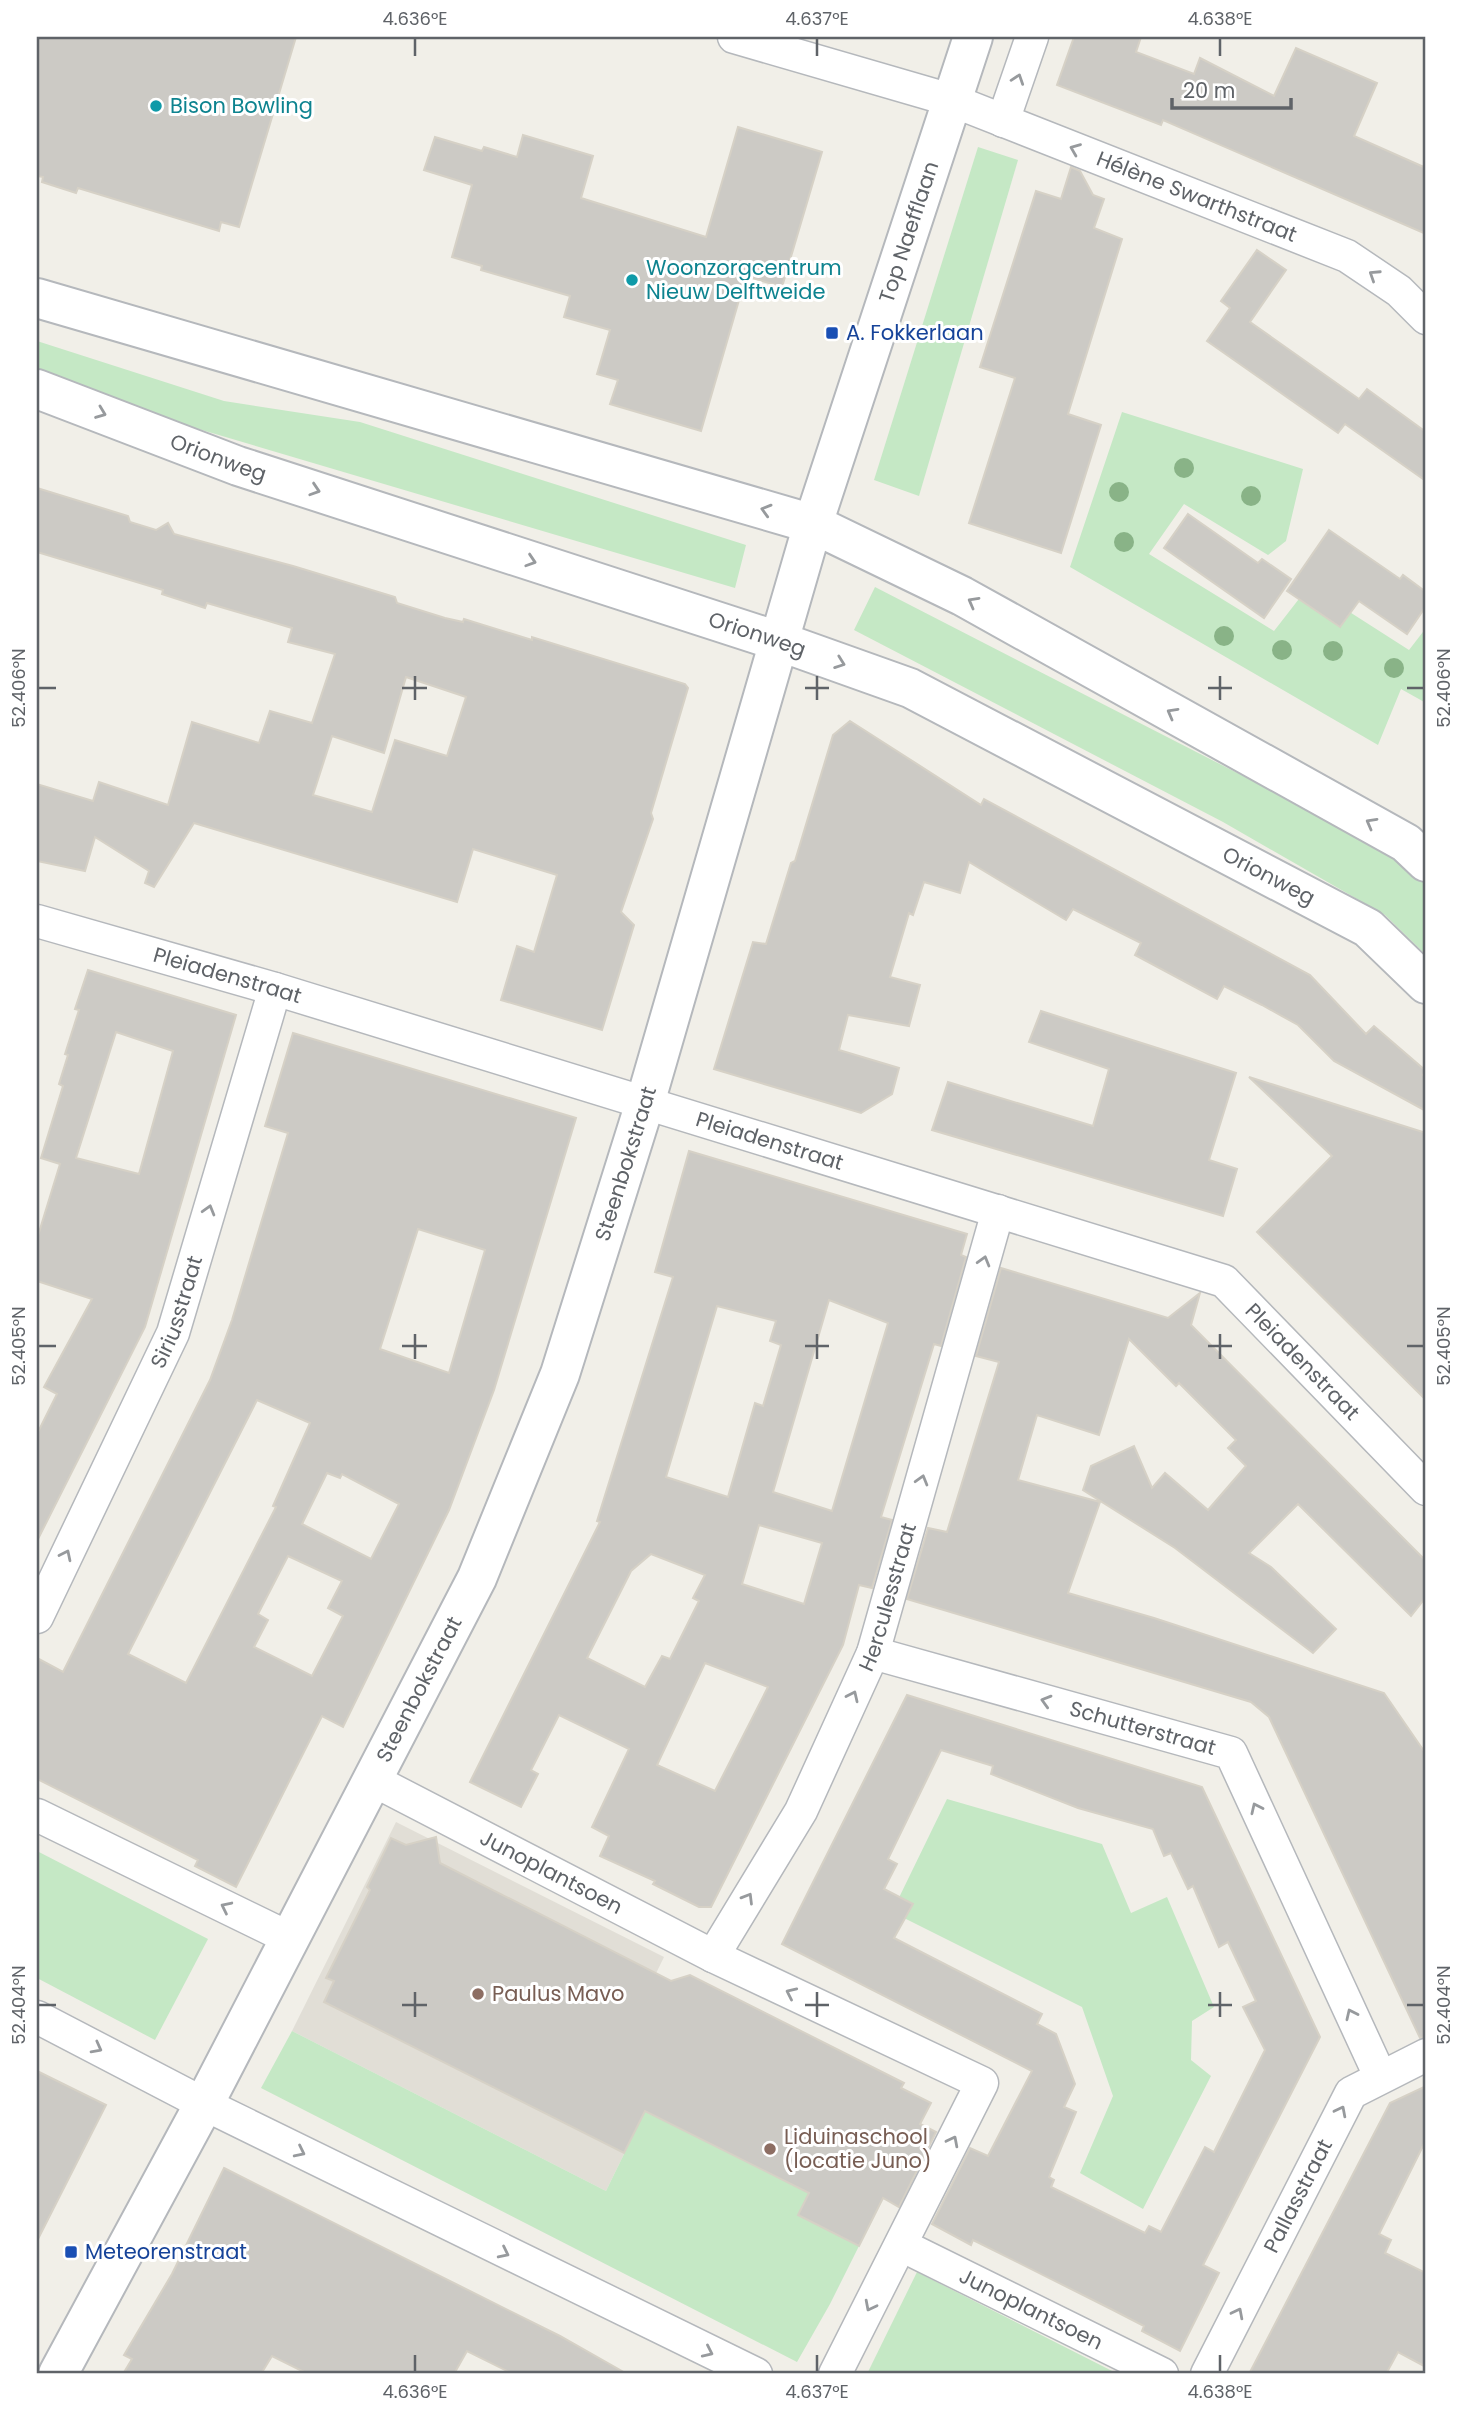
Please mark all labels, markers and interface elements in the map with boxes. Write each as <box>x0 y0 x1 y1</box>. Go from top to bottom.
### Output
text: 4.636°E <box>382 6 448 31</box>
text: 4.637°E <box>785 6 849 31</box>
text: 4.638°E <box>1187 6 1253 31</box>
scale bar <box>1172 66 1292 110</box>
one-way arrow <box>1010 73 1024 85</box>
text: 20 m <box>1183 76 1236 105</box>
place label: Bison Bowling <box>170 91 313 120</box>
marker: Bison Bowling <box>148 98 164 114</box>
one-way arrow <box>1069 143 1081 157</box>
street label: Hélène Swarthstraat <box>1092 144 1301 249</box>
street label: Top Naefflaan <box>872 157 945 307</box>
place label: Woonzorgcentrum Nieuw Delftweide <box>646 253 842 306</box>
one-way arrow <box>1369 270 1382 283</box>
marker: Woonzorgcentrum Nieuw Delftweide <box>624 272 640 288</box>
place label: A. Fokkerlaan <box>846 318 984 347</box>
marker: A. Fokkerlaan <box>824 325 840 341</box>
one-way arrow <box>94 405 106 419</box>
street label: Orionweg <box>166 426 270 488</box>
one-way arrow <box>308 482 320 497</box>
one-way arrow <box>760 503 772 518</box>
one-way arrow <box>524 553 537 567</box>
one-way arrow <box>968 597 980 610</box>
street label: Orionweg <box>705 604 810 664</box>
text: 52.406°N <box>6 648 31 728</box>
text: 52.406°N <box>1431 648 1456 728</box>
one-way arrow <box>833 655 845 669</box>
one-way arrow <box>1166 708 1179 721</box>
one-way arrow <box>1365 818 1378 831</box>
street label: Orionweg <box>1218 839 1320 912</box>
street label: Pleiadenstraat <box>150 940 305 1010</box>
street label: Steenbokstraat <box>588 1083 663 1245</box>
street label: Pleiadenstraat <box>692 1104 847 1177</box>
one-way arrow <box>201 1205 216 1217</box>
street label: Siriusstraat <box>143 1252 209 1373</box>
one-way arrow <box>976 1255 990 1267</box>
street label: Pleiadenstraat <box>1239 1296 1366 1426</box>
text: 52.405°N <box>6 1306 31 1386</box>
text: 52.405°N <box>1431 1306 1456 1386</box>
one-way arrow <box>914 1474 928 1486</box>
street label: Herculesstraat <box>852 1520 923 1676</box>
one-way arrow <box>58 1550 72 1562</box>
street label: Steenbokstraat <box>369 1611 469 1767</box>
one-way arrow <box>845 1691 859 1704</box>
street label: Schutterstraat <box>1066 1694 1219 1762</box>
one-way arrow <box>1041 1695 1053 1710</box>
one-way arrow <box>1251 1802 1265 1815</box>
street label: Junoplantsoen <box>475 1823 628 1921</box>
one-way arrow <box>740 1892 753 1905</box>
one-way arrow <box>221 1902 233 1916</box>
text: 52.404°N <box>6 1965 31 2045</box>
text: 52.404°N <box>1431 1965 1456 2045</box>
place label: Paulus Mavo <box>492 1979 624 2008</box>
marker: Paulus Mavo <box>470 1986 486 2002</box>
one-way arrow <box>786 1987 798 2001</box>
one-way arrow <box>1346 2009 1360 2021</box>
one-way arrow <box>90 2040 102 2053</box>
one-way arrow <box>1333 2106 1347 2118</box>
place label: Liduinaschool (locatie Juno) <box>784 2122 932 2175</box>
street label: Pallasstraat <box>1256 2134 1339 2258</box>
one-way arrow <box>945 2136 959 2148</box>
marker: Liduinaschool (locatie Juno) <box>762 2141 778 2157</box>
one-way arrow <box>293 2143 305 2157</box>
place label: Meteorenstraat <box>85 2237 247 2266</box>
marker: Meteorenstraat <box>63 2244 79 2260</box>
one-way arrow <box>497 2244 509 2258</box>
street label: Junoplantsoen <box>954 2261 1108 2357</box>
one-way arrow <box>864 2299 878 2311</box>
one-way arrow <box>1230 2308 1244 2321</box>
one-way arrow <box>701 2343 714 2357</box>
text: 4.636°E <box>382 2379 448 2404</box>
text: 4.637°E <box>785 2379 849 2404</box>
text: 4.638°E <box>1187 2379 1253 2404</box>

